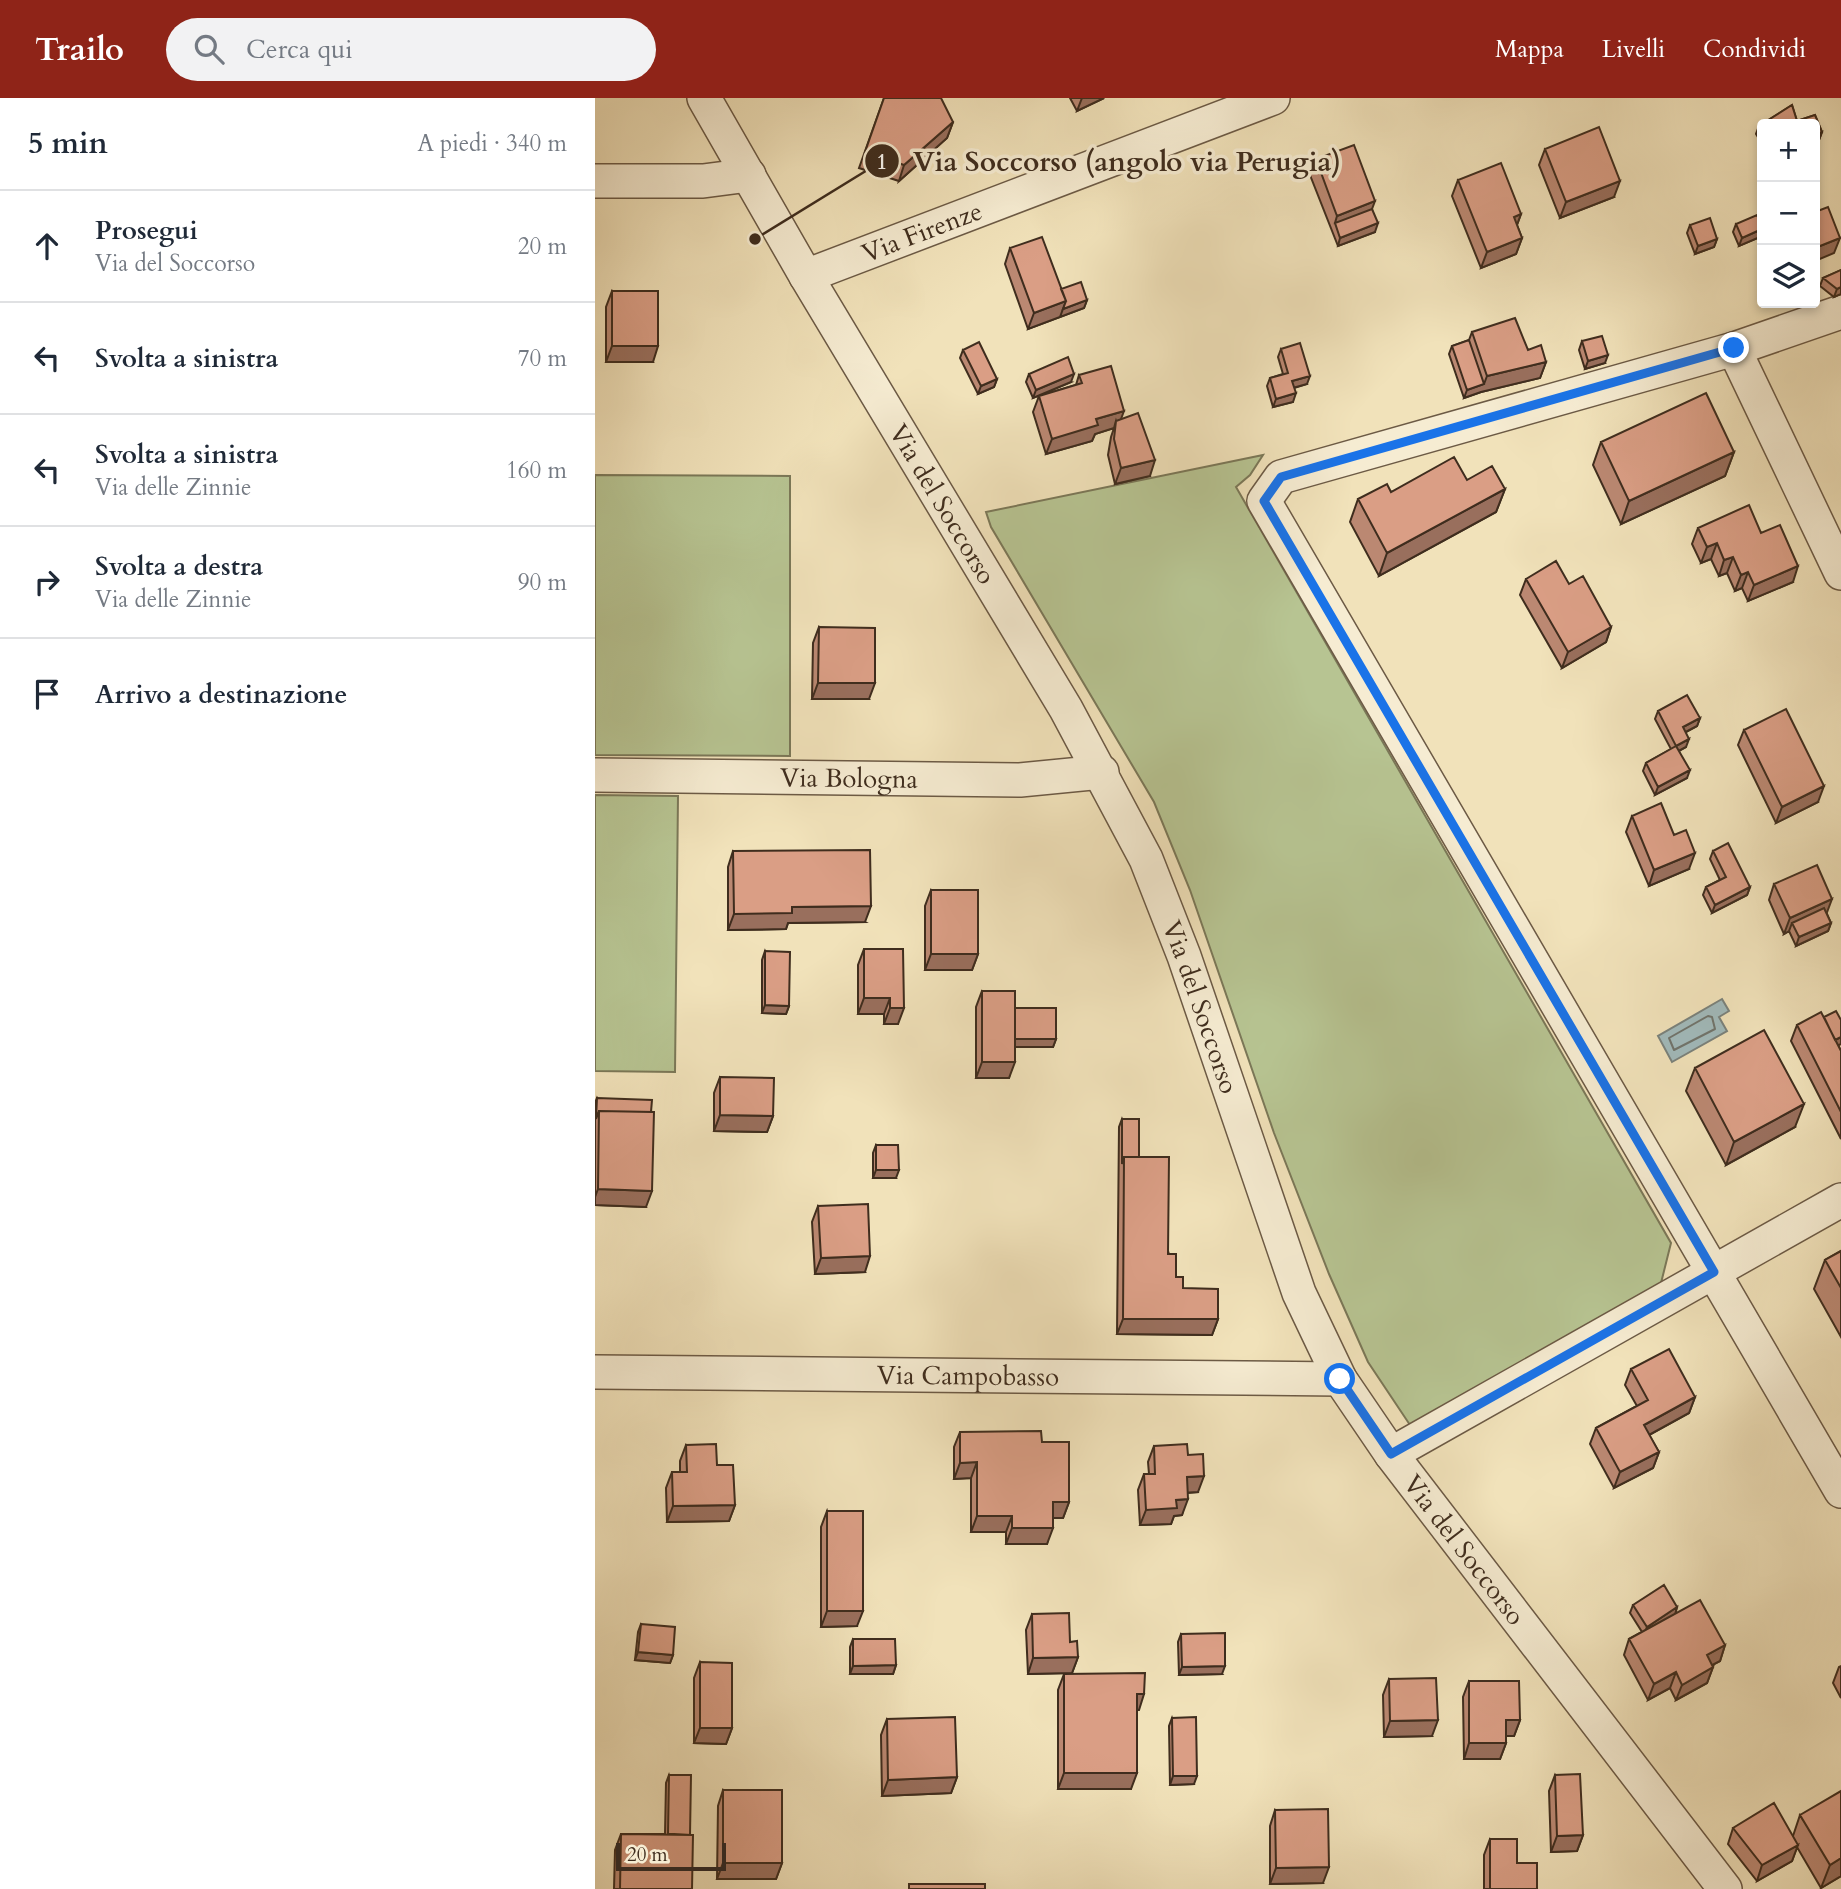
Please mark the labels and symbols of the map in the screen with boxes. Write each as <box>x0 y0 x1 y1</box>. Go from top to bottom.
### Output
callout: Via Soccorso (angolo via Perugia) <box>865 137 1355 186</box>
text: Via Soccorso (angolo via Perugia) <box>913 143 1341 181</box>
text: 1 <box>877 148 887 177</box>
street label: Via Firenze <box>857 193 987 271</box>
route end <box>1718 332 1749 363</box>
street label: Via del Soccorso <box>881 417 1004 591</box>
street label: Via Bologna <box>780 760 918 796</box>
street label: Via del Soccorso <box>1154 915 1247 1098</box>
street label: Via Campobasso <box>877 1357 1059 1394</box>
route start <box>1324 1363 1355 1394</box>
street label: Via del Soccorso <box>1395 1467 1533 1632</box>
scale bar <box>616 1840 726 1872</box>

